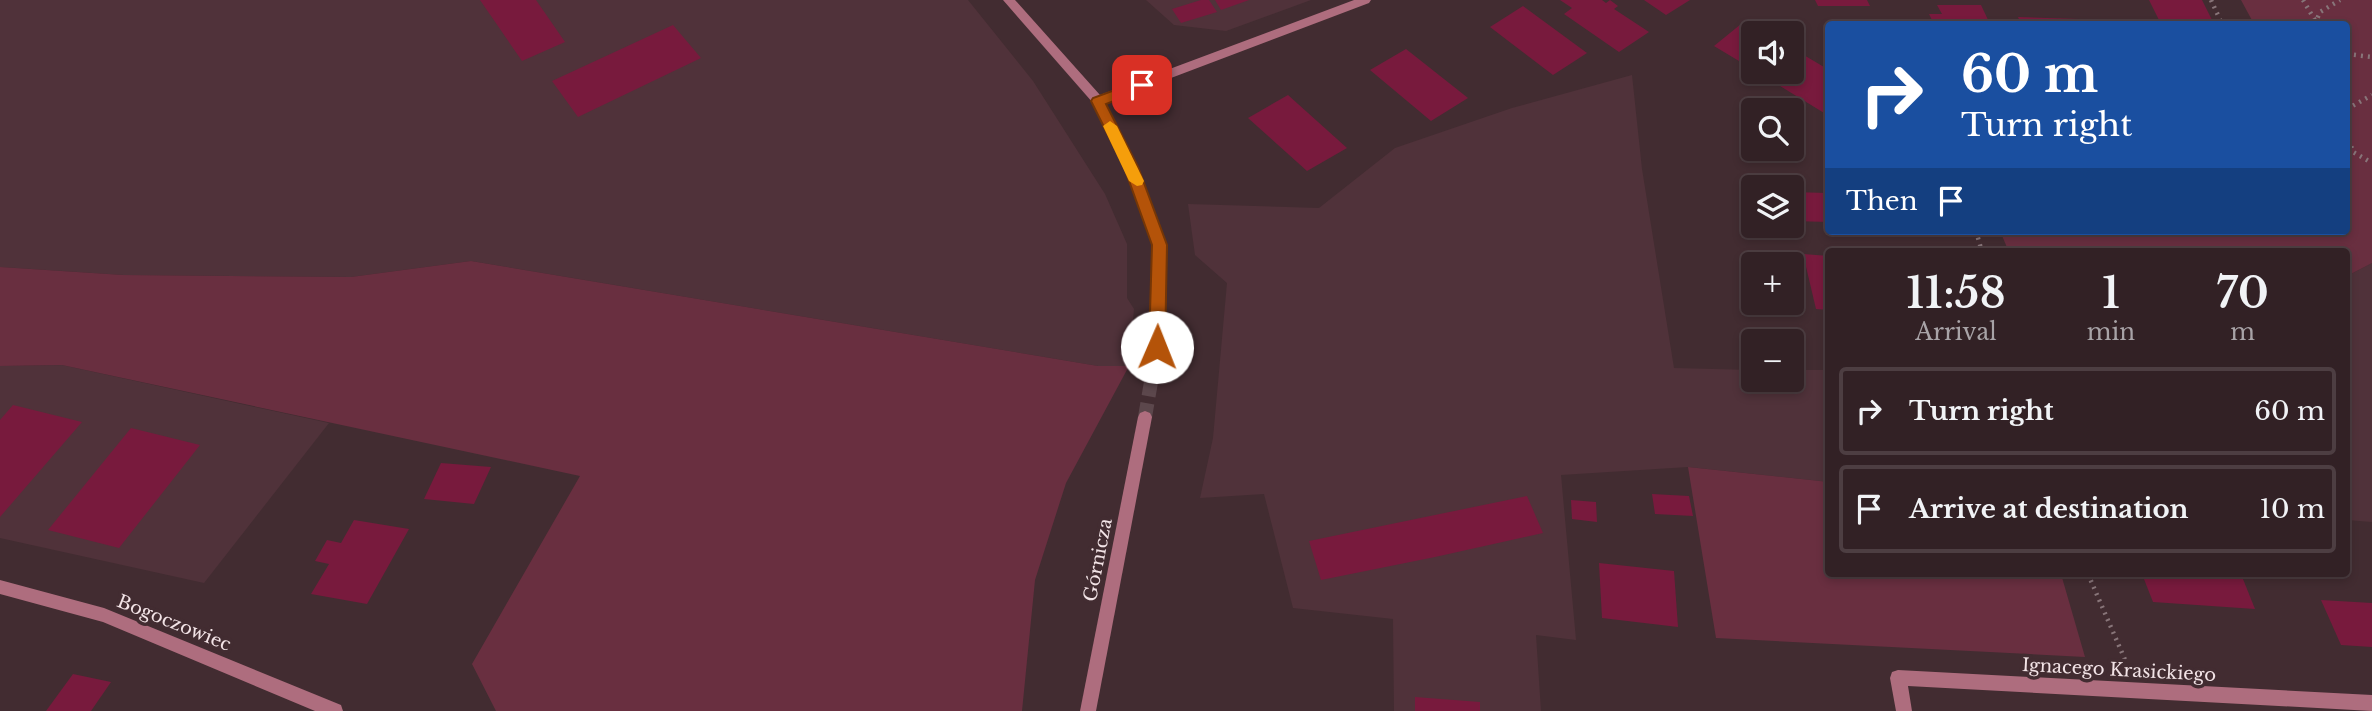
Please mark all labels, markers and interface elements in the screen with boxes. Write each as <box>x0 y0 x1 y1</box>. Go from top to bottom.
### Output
map controls <box>1741 21 1804 392</box>
button: sound <box>1741 21 1804 84</box>
text: 60 m <box>1961 44 2098 105</box>
icon: right <box>1846 49 1937 140</box>
pin <box>1112 55 1172 115</box>
icon: arrive <box>1123 66 1161 104</box>
button: search <box>1741 98 1804 161</box>
text: Turn right <box>1961 105 2132 145</box>
button: layers <box>1741 175 1804 238</box>
icon: arrive <box>1932 182 1970 220</box>
text: Then <box>1846 185 1918 217</box>
button: + <box>1741 252 1804 315</box>
text: 11:58 <box>1906 267 2006 319</box>
text: 1 <box>2102 267 2120 319</box>
text: 70 <box>2216 267 2269 319</box>
position arrow <box>1120 310 1194 384</box>
text: Arrival <box>1915 318 1997 346</box>
text: min <box>2087 318 2135 346</box>
text: m <box>2230 318 2255 346</box>
button: − <box>1741 329 1804 392</box>
icon: right <box>1850 392 1888 430</box>
text: Turn right <box>1909 395 2054 427</box>
text: 60 m <box>2254 395 2325 427</box>
icon: arrive <box>1850 490 1888 528</box>
text: Arrive at destination <box>1909 493 2189 525</box>
text: 10 m <box>2259 493 2325 525</box>
street label: Górnicza <box>1079 517 1117 603</box>
street label: Bogoczowiec <box>114 590 234 656</box>
street label: Ignacego Krasickiego <box>2021 654 2217 686</box>

